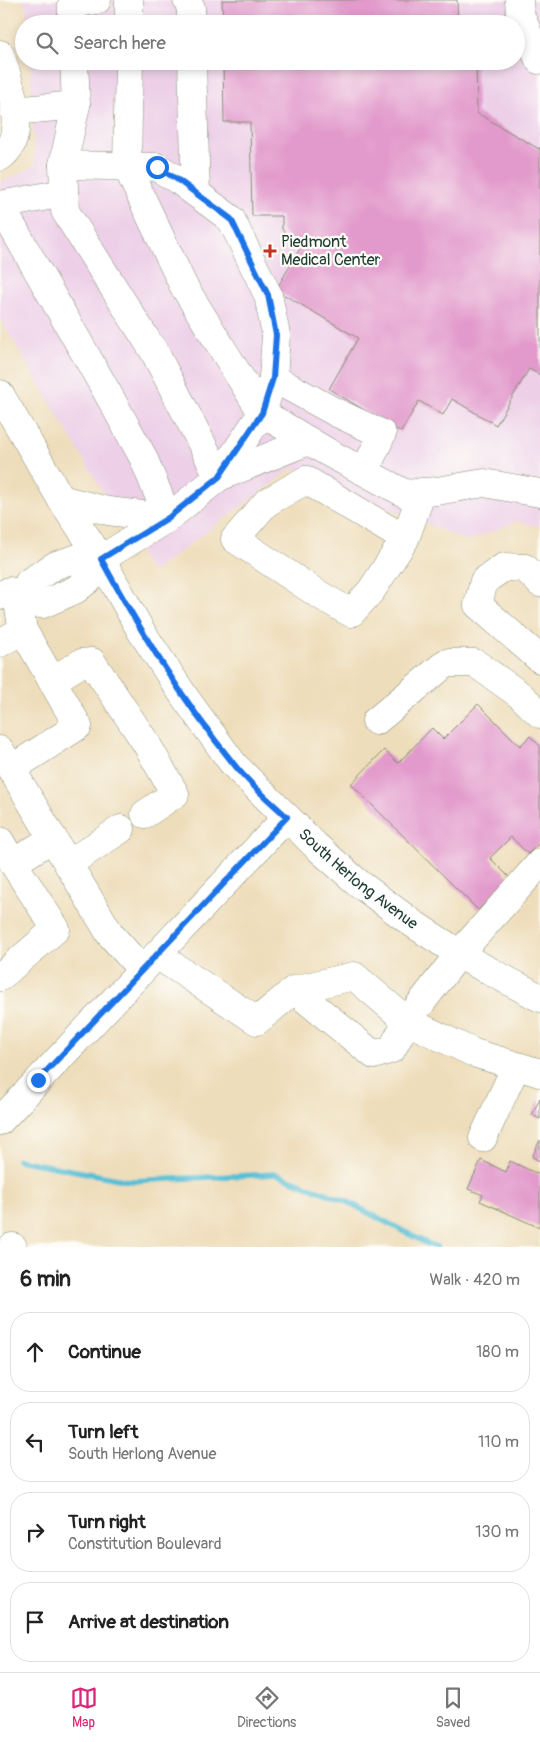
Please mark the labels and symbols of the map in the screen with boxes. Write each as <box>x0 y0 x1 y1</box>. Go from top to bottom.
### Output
route start <box>146 156 169 179</box>
place label: Piedmont Medical Center <box>281 232 381 270</box>
marker: Piedmont Medical Center <box>263 244 277 258</box>
street label: South Herlong Avenue <box>294 824 422 934</box>
route end <box>27 1069 50 1092</box>

